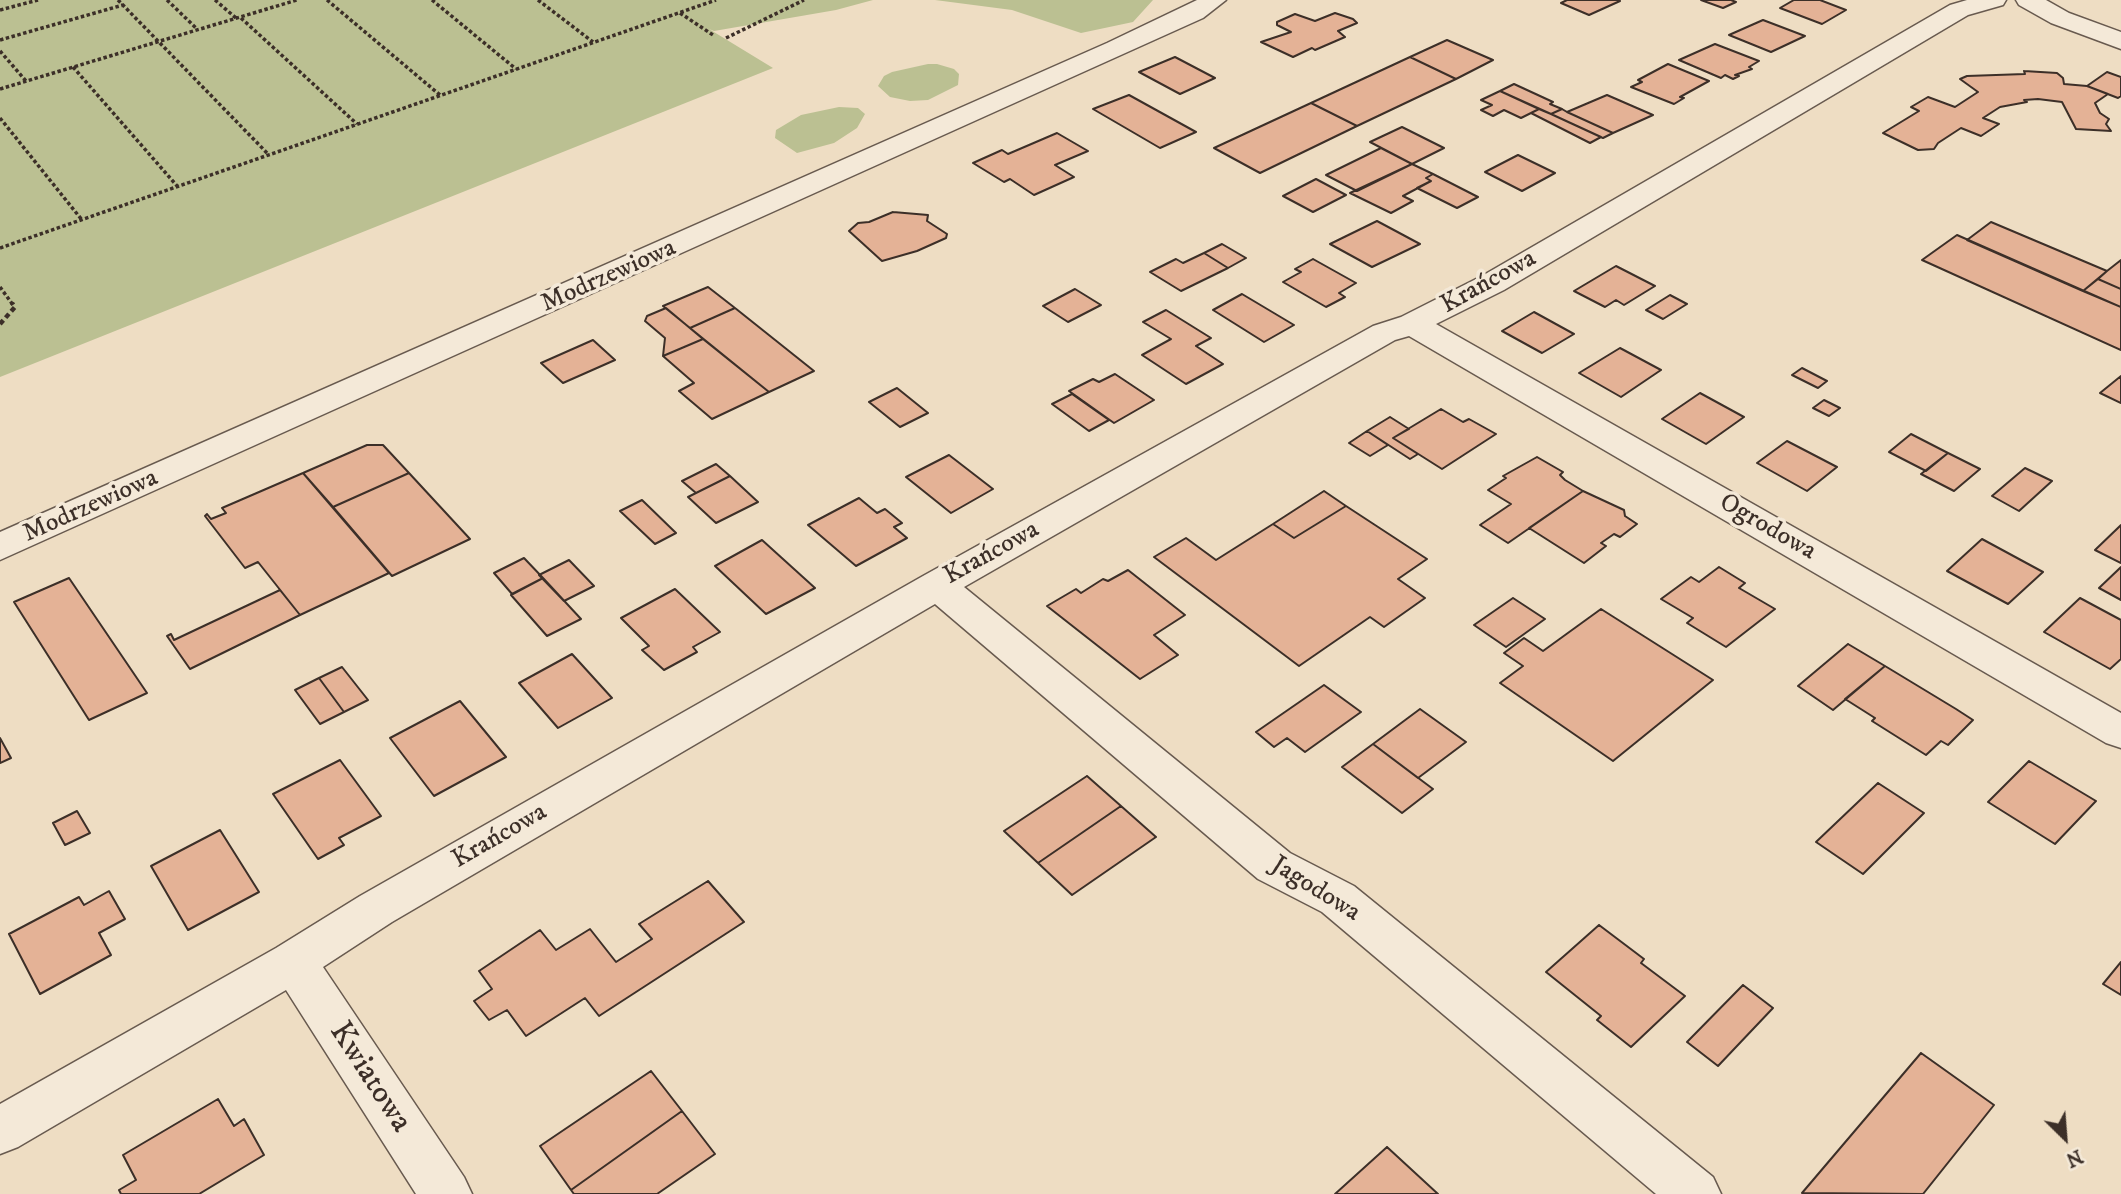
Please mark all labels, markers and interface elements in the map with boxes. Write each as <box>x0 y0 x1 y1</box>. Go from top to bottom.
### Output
street label: Modrzewiowa <box>537 233 681 321</box>
street label: Krańcowa <box>1436 244 1542 322</box>
street label: Modrzewiowa <box>19 463 163 551</box>
street label: Ogrodowa <box>1713 488 1821 568</box>
street label: Krańcowa <box>939 515 1045 593</box>
street label: Krańcowa <box>447 798 553 876</box>
street label: Jagodowa <box>1265 850 1365 930</box>
street label: Kwiatowa <box>319 1016 419 1140</box>
north arrow <box>2030 1103 2100 1173</box>
text: N <box>2062 1144 2086 1171</box>

